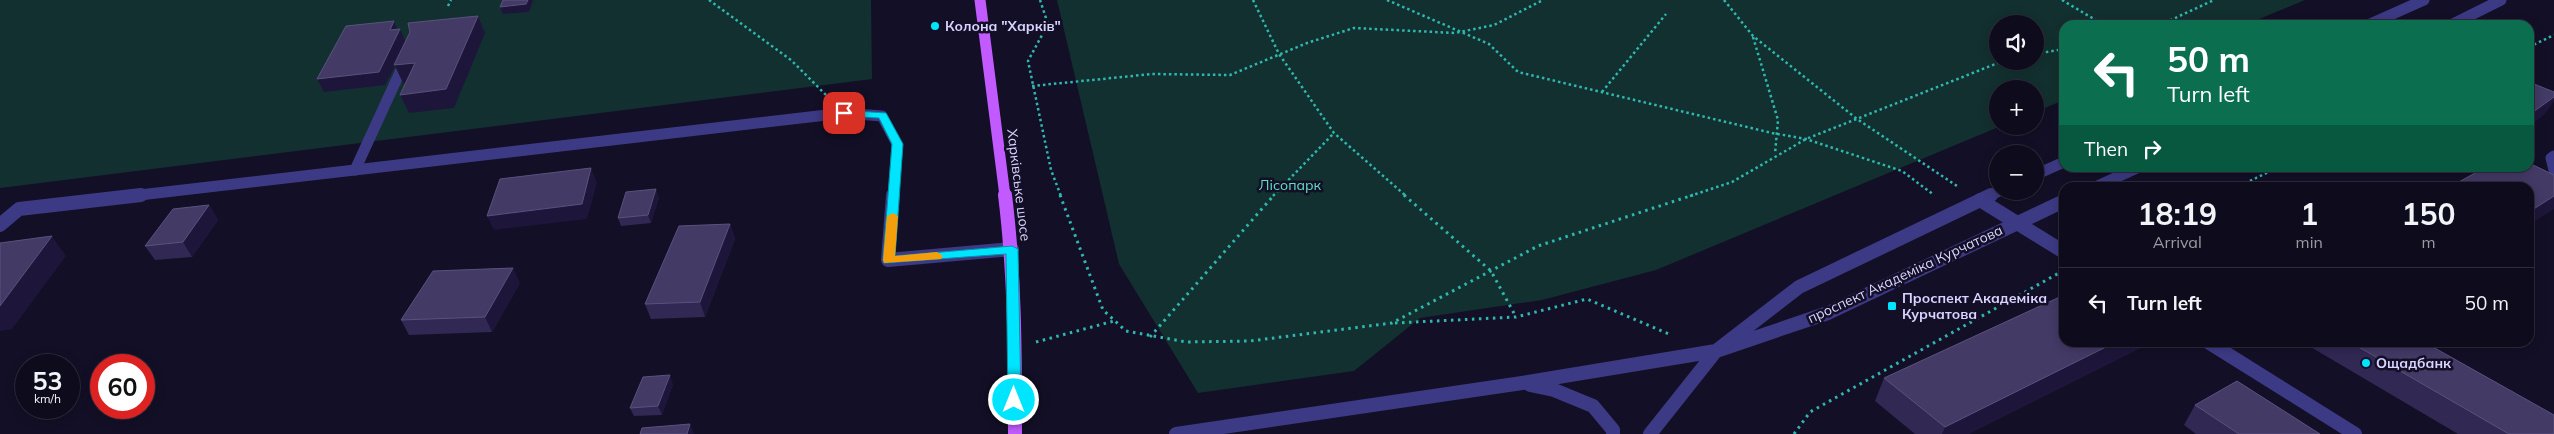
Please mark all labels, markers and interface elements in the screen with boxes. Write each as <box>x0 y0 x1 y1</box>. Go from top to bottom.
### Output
map controls <box>1989 15 2044 200</box>
button: sound <box>1989 15 2044 70</box>
place label: Колона "Харків" <box>945 17 1061 35</box>
marker: Колона "Харків" <box>929 20 941 32</box>
text: 50 m <box>2167 37 2250 81</box>
icon: left <box>2084 40 2149 105</box>
button: + <box>1989 80 2044 135</box>
text: Turn left <box>2167 80 2250 108</box>
pin <box>823 92 865 134</box>
icon: arrive <box>830 99 858 127</box>
street label: Харківське шосе <box>1003 128 1035 242</box>
icon: right <box>2138 135 2166 163</box>
text: Then <box>2084 137 2128 161</box>
button: − <box>1989 145 2044 200</box>
park label: Лісопарк <box>1259 176 1322 194</box>
text: 18:19 <box>2138 195 2217 233</box>
text: 1 <box>2300 195 2318 233</box>
text: 150 <box>2401 195 2455 233</box>
street label: проспект Академіка Курчатова <box>1805 221 2005 327</box>
text: Arrival <box>2153 232 2202 252</box>
text: min <box>2296 232 2323 252</box>
text: m <box>2421 232 2435 252</box>
place label: Проспект Академіка Курчатова <box>1902 289 2047 323</box>
icon: left <box>2084 289 2112 317</box>
text: Turn left <box>2127 291 2202 315</box>
text: 50 m <box>2465 291 2509 315</box>
marker: Проспект Академіка Курчатова <box>1886 300 1898 312</box>
speed limit sign: 60 <box>90 354 155 419</box>
place label: Ощадбанк <box>2376 354 2452 372</box>
marker: Ощадбанк <box>2360 357 2372 369</box>
text: 53 <box>32 365 63 396</box>
position arrow <box>987 373 1039 425</box>
text: km/h <box>34 391 61 406</box>

